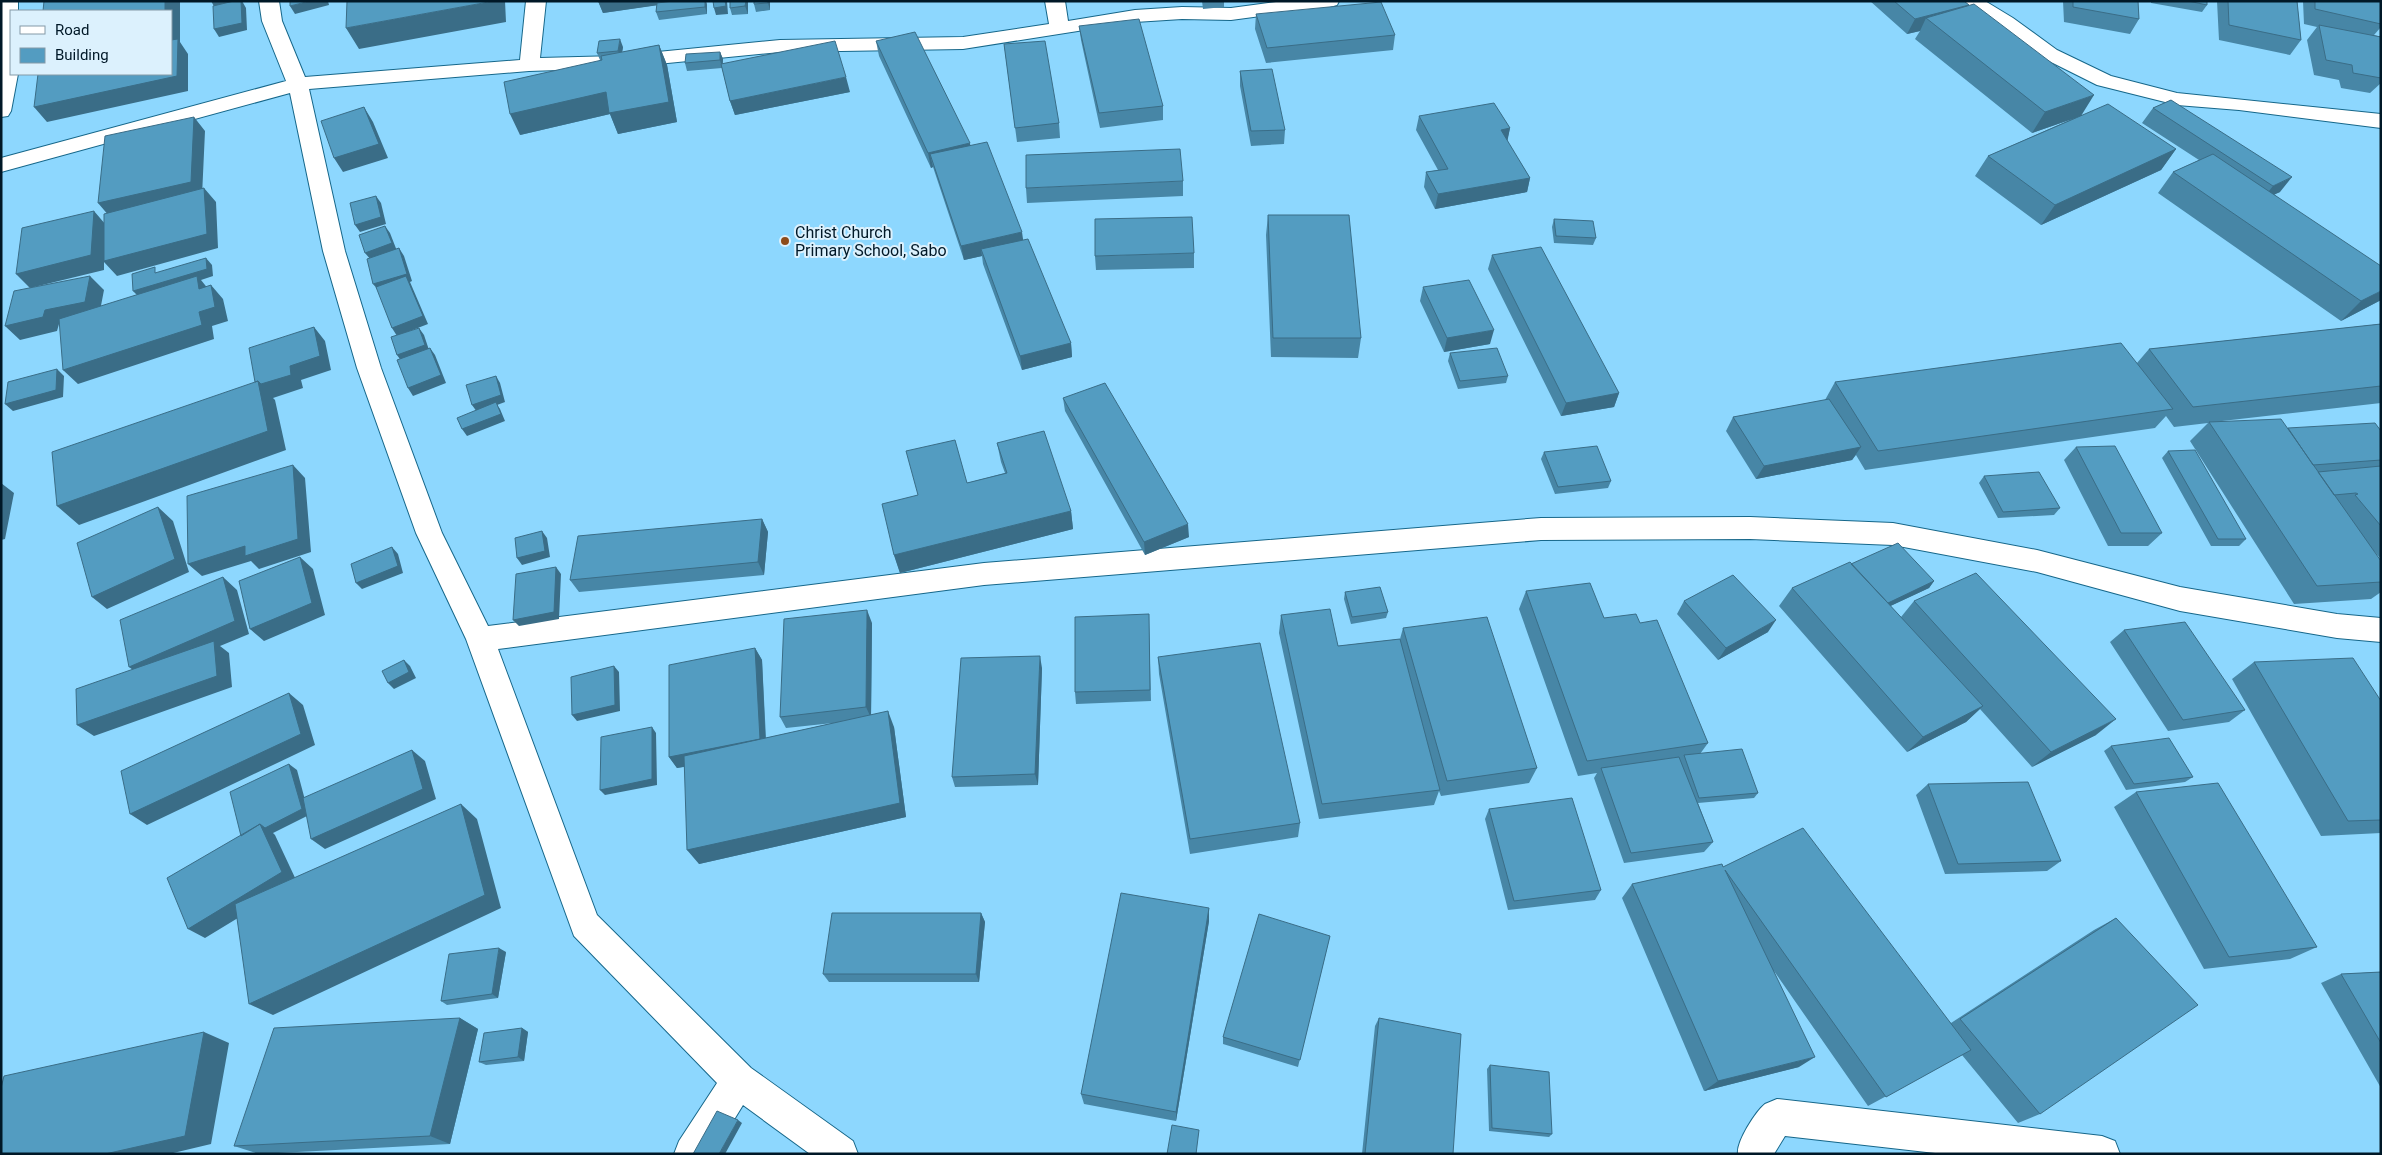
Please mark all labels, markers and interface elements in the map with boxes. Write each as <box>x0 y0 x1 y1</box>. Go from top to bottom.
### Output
legend <box>10 10 172 75</box>
text: Road <box>55 21 89 39</box>
text: Building <box>55 46 109 64</box>
place label: Christ Church Primary School, Sabo <box>795 223 947 260</box>
marker: Christ Church Primary School, Sabo <box>779 235 791 247</box>

